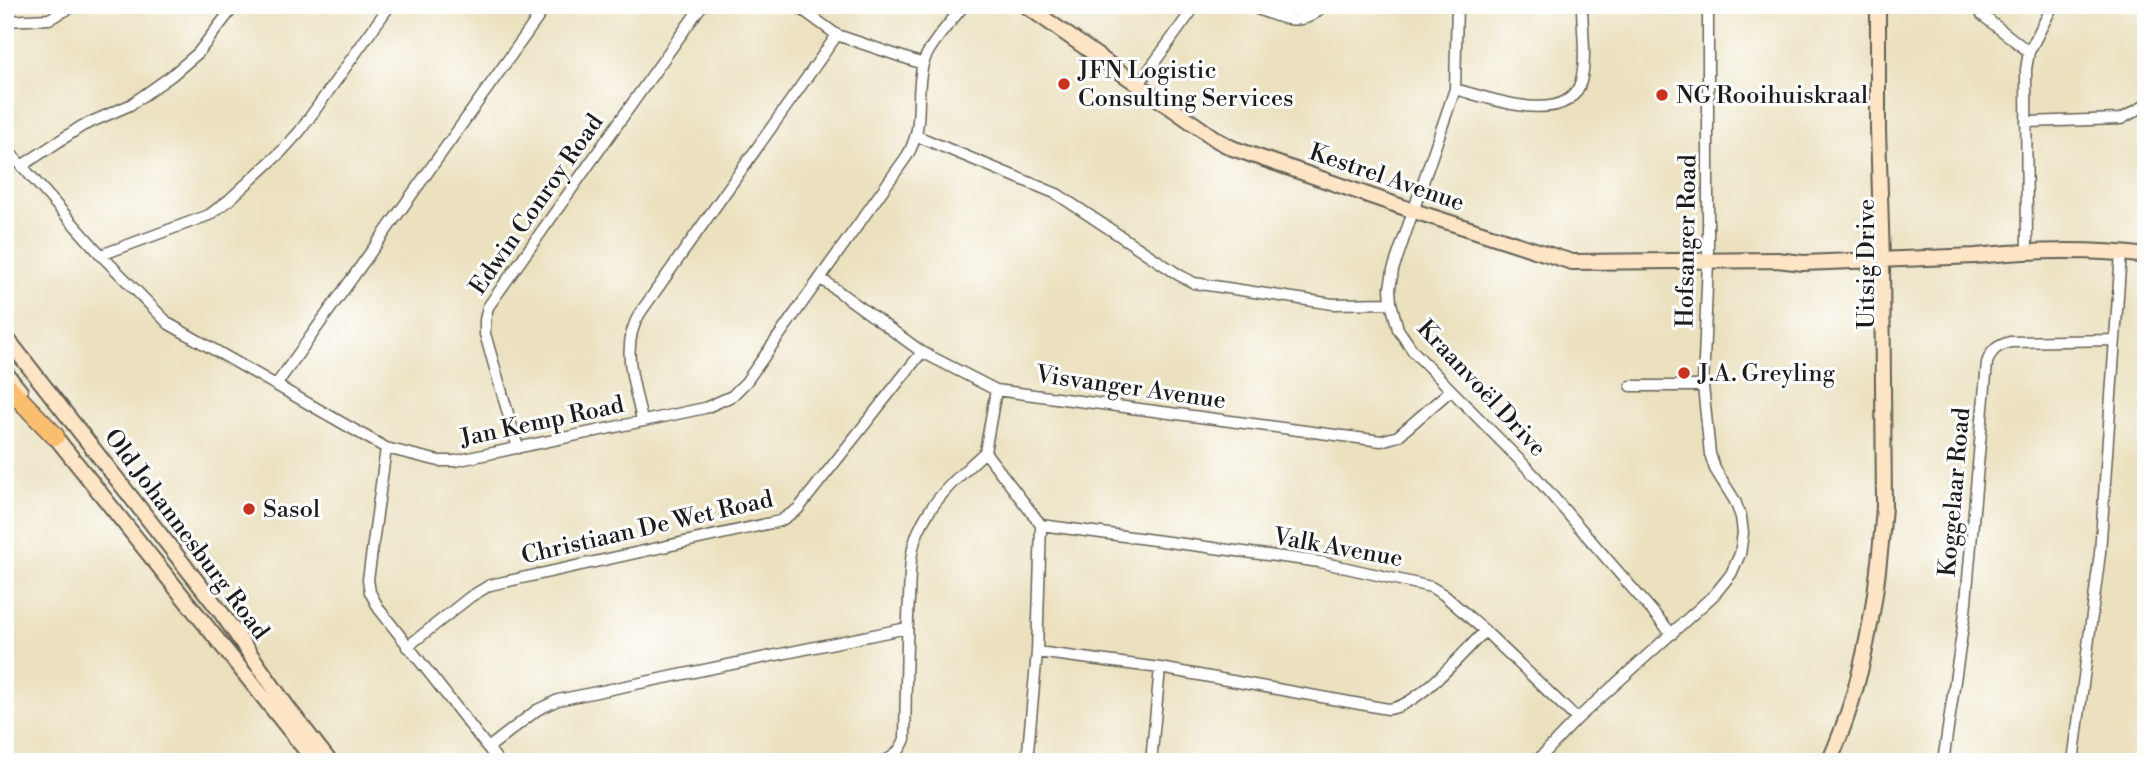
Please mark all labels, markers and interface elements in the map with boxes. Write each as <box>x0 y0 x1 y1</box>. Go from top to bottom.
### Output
place label: JFN Logistic Consulting Services <box>1077 56 1294 114</box>
marker: JFN Logistic Consulting Services <box>1056 76 1072 92</box>
place label: NG Rooihuiskraal <box>1676 81 1868 111</box>
marker: NG Rooihuiskraal <box>1654 87 1670 103</box>
street label: Edwin Conroy Road <box>463 108 611 301</box>
street label: Kestrel Avenue <box>1305 137 1468 219</box>
street label: Hofsanger Road <box>1670 154 1704 328</box>
street label: Uitsig Drive <box>1852 199 1882 329</box>
street label: Kraanvoël Drive <box>1410 314 1552 463</box>
place label: J.A. Greyling <box>1697 359 1835 389</box>
street label: Visvanger Avenue <box>1033 360 1228 416</box>
marker: J.A. Greyling <box>1676 365 1692 381</box>
street label: Jan Kemp Road <box>457 390 627 454</box>
street label: Koggelaar Road <box>1933 406 1977 578</box>
street label: Old Johannesburg Road <box>97 423 276 646</box>
street label: Christiaan De Wet Road <box>518 484 776 572</box>
place label: Sasol <box>263 495 320 525</box>
marker: Sasol <box>241 501 257 517</box>
street label: Valk Avenue <box>1270 522 1405 574</box>

